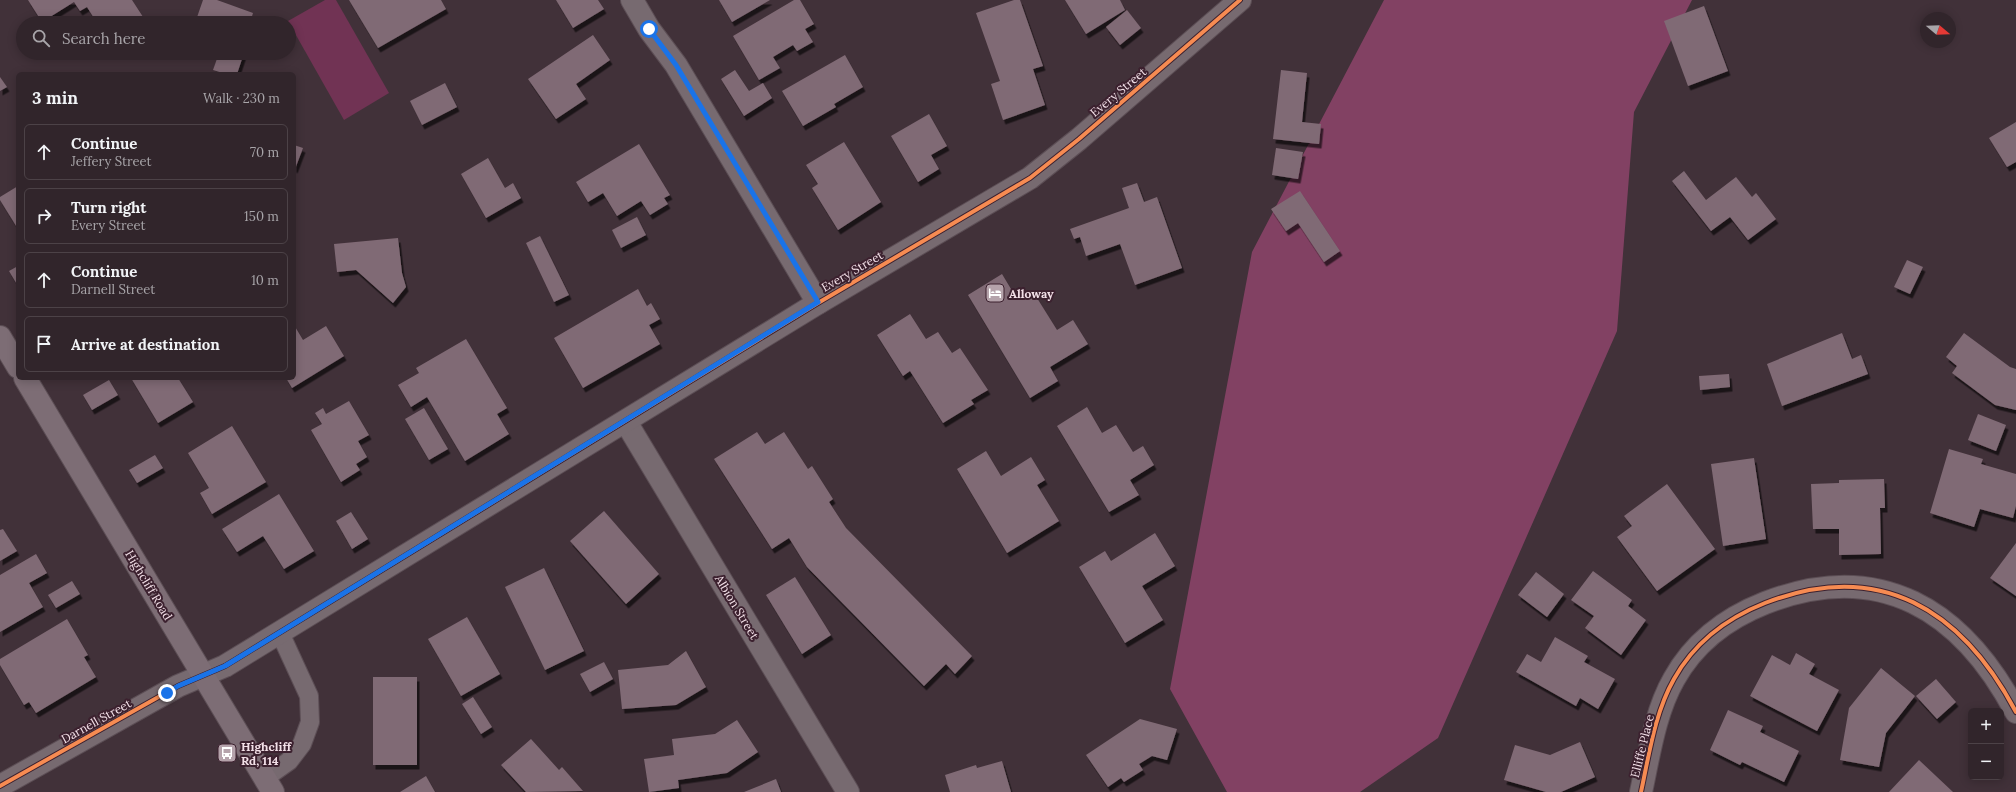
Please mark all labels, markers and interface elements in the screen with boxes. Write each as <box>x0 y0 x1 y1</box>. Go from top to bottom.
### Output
north arrow <box>1920 12 1956 48</box>
search box <box>16 16 296 60</box>
route start <box>640 20 658 38</box>
icon: search <box>30 27 52 49</box>
text: Search here <box>62 29 145 48</box>
street label: Every Street <box>1087 64 1149 120</box>
text: 3 min <box>32 87 78 109</box>
text: Walk · 230 m <box>203 90 280 107</box>
text: Continue <box>71 134 137 153</box>
icon: ahead <box>33 141 55 163</box>
text: 70 m <box>250 144 279 161</box>
text: Jeffery Street <box>71 153 152 170</box>
text: Turn right <box>71 198 147 217</box>
icon: right <box>33 205 55 227</box>
text: 150 m <box>244 208 279 225</box>
text: Every Street <box>71 217 146 234</box>
street label: Every Street <box>818 247 886 295</box>
text: Continue <box>71 262 137 281</box>
icon: ahead <box>33 269 55 291</box>
text: 10 m <box>251 272 279 289</box>
text: Darnell Street <box>71 281 155 298</box>
hotel icon: Alloway <box>984 282 1006 304</box>
place label: Alloway <box>1009 286 1054 301</box>
icon: arrive <box>33 333 55 355</box>
text: Arrive at destination <box>71 335 220 354</box>
street label: Highcliff Road <box>122 547 176 623</box>
street label: Albion Street <box>711 571 762 642</box>
route end <box>158 684 176 702</box>
street label: Darnell Street <box>58 695 134 746</box>
map controls <box>1968 708 2004 780</box>
button: + <box>1968 708 2004 744</box>
street label: Elliffe Place <box>1627 712 1657 779</box>
place label: Highcliff Rd, 114 <box>241 739 293 768</box>
bus stop icon: Highcliff Rd, 114 <box>216 742 238 764</box>
button: − <box>1968 744 2004 780</box>

